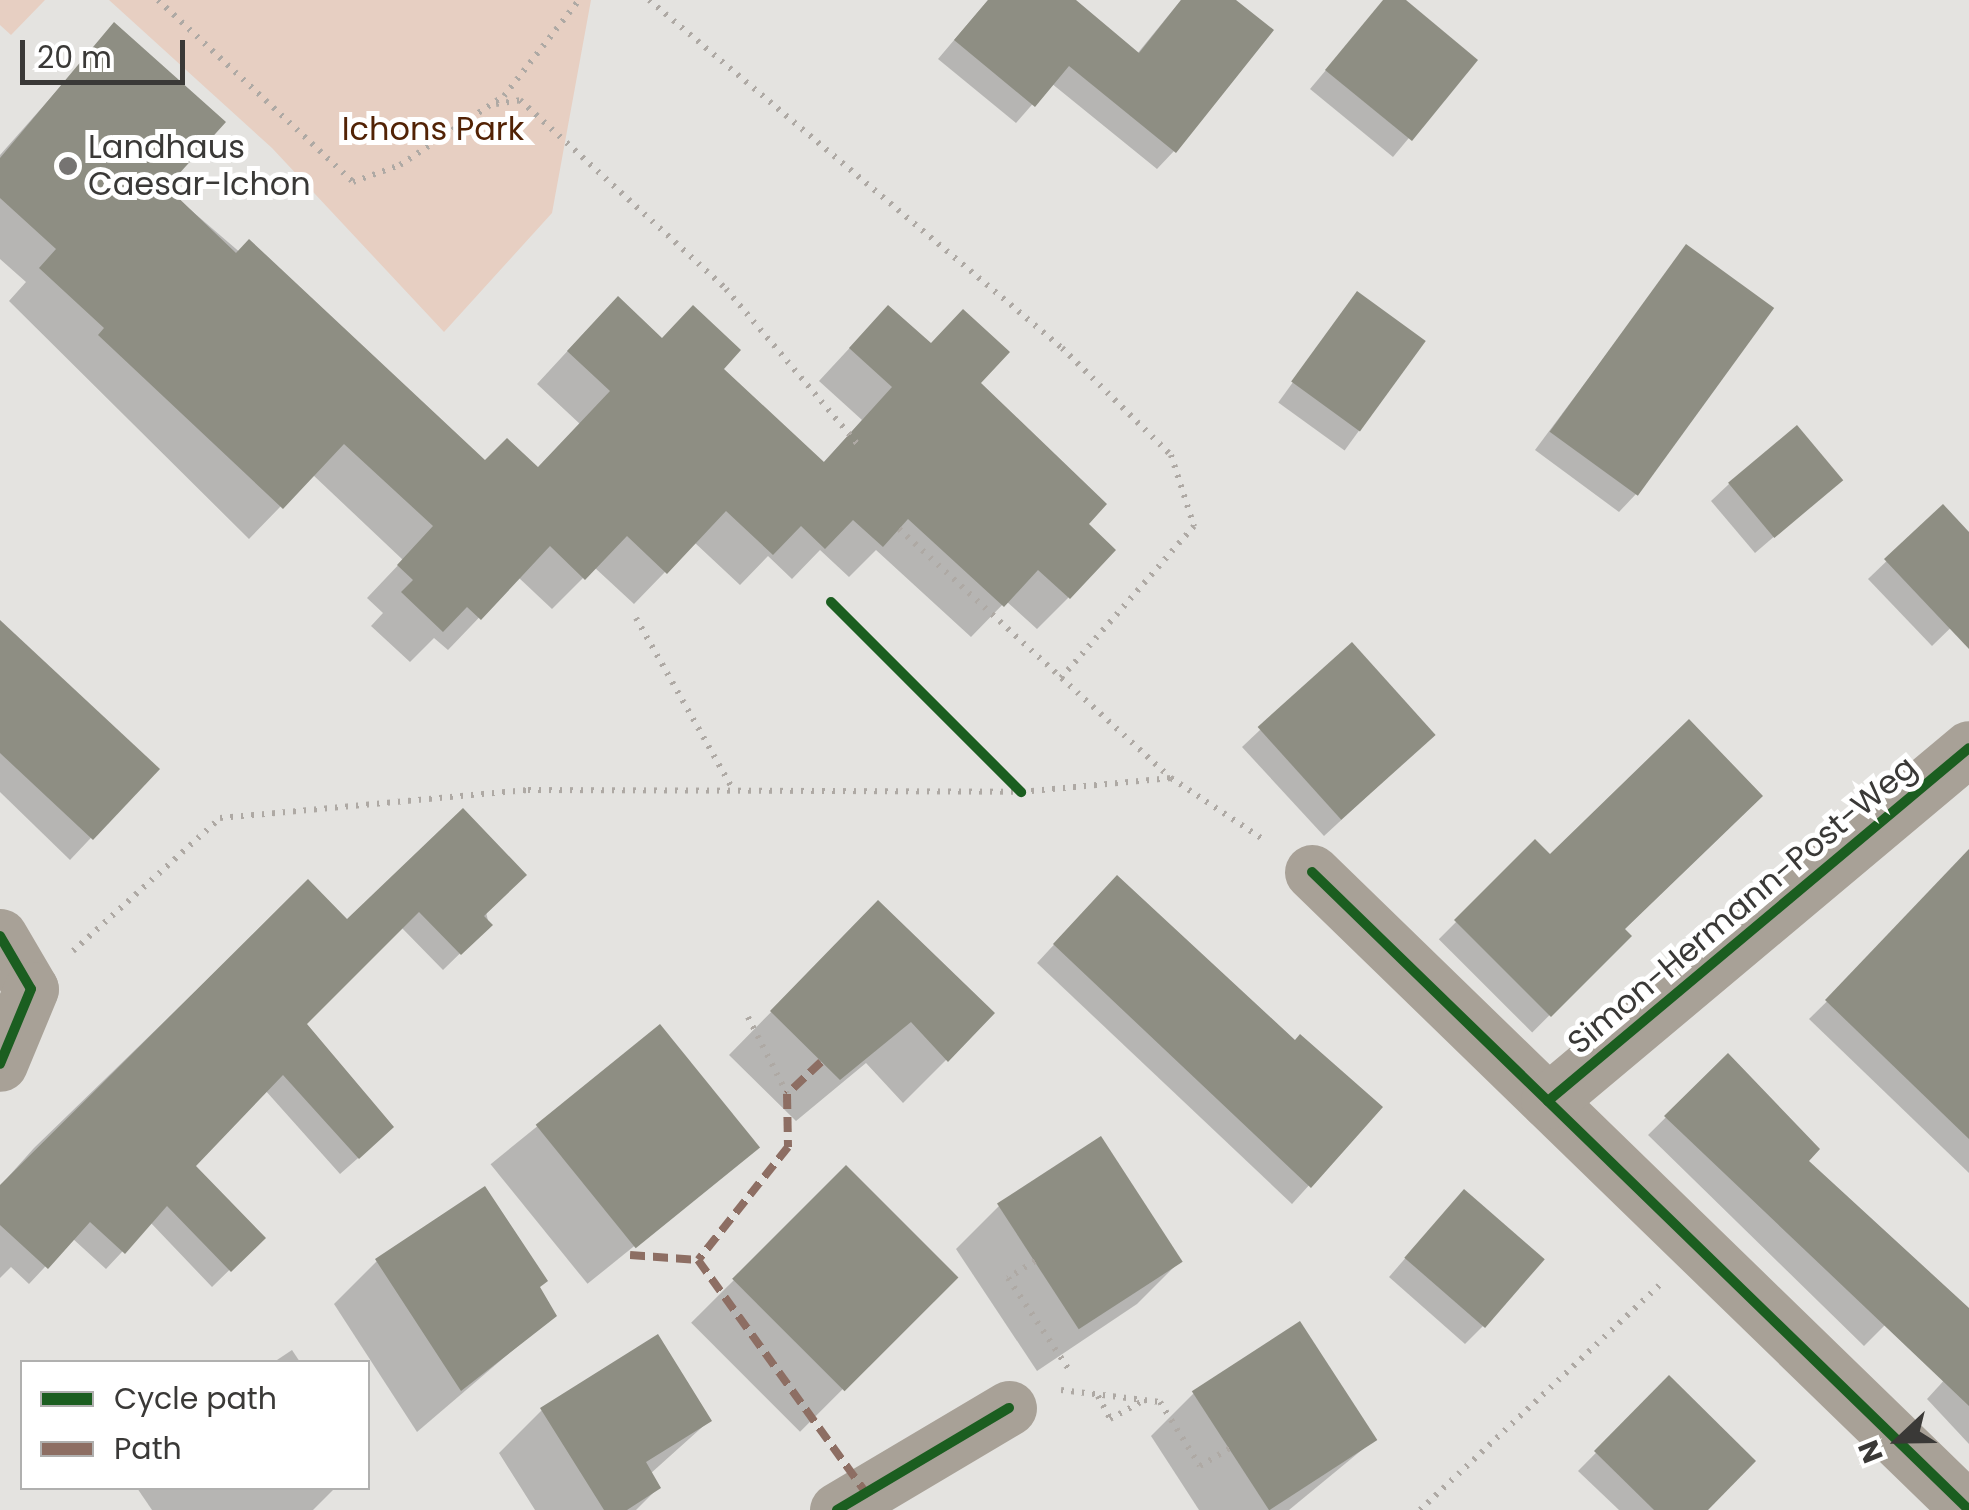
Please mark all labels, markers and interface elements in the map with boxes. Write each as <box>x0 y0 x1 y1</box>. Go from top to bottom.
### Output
scale bar <box>25 20 190 82</box>
text: 20 m <box>37 36 112 79</box>
park label: Ichons Park <box>342 110 524 148</box>
place label: Landhaus Caesar-Ichon <box>88 129 311 204</box>
marker: Landhaus Caesar-Ichon <box>57 155 79 177</box>
street label: Simon-Hermann-Post-Weg <box>1560 748 1924 1062</box>
legend <box>20 1360 370 1490</box>
text: Cycle path <box>114 1377 277 1420</box>
north arrow <box>1849 1390 1949 1490</box>
text: Path <box>114 1427 182 1470</box>
text: N <box>1849 1434 1893 1468</box>

